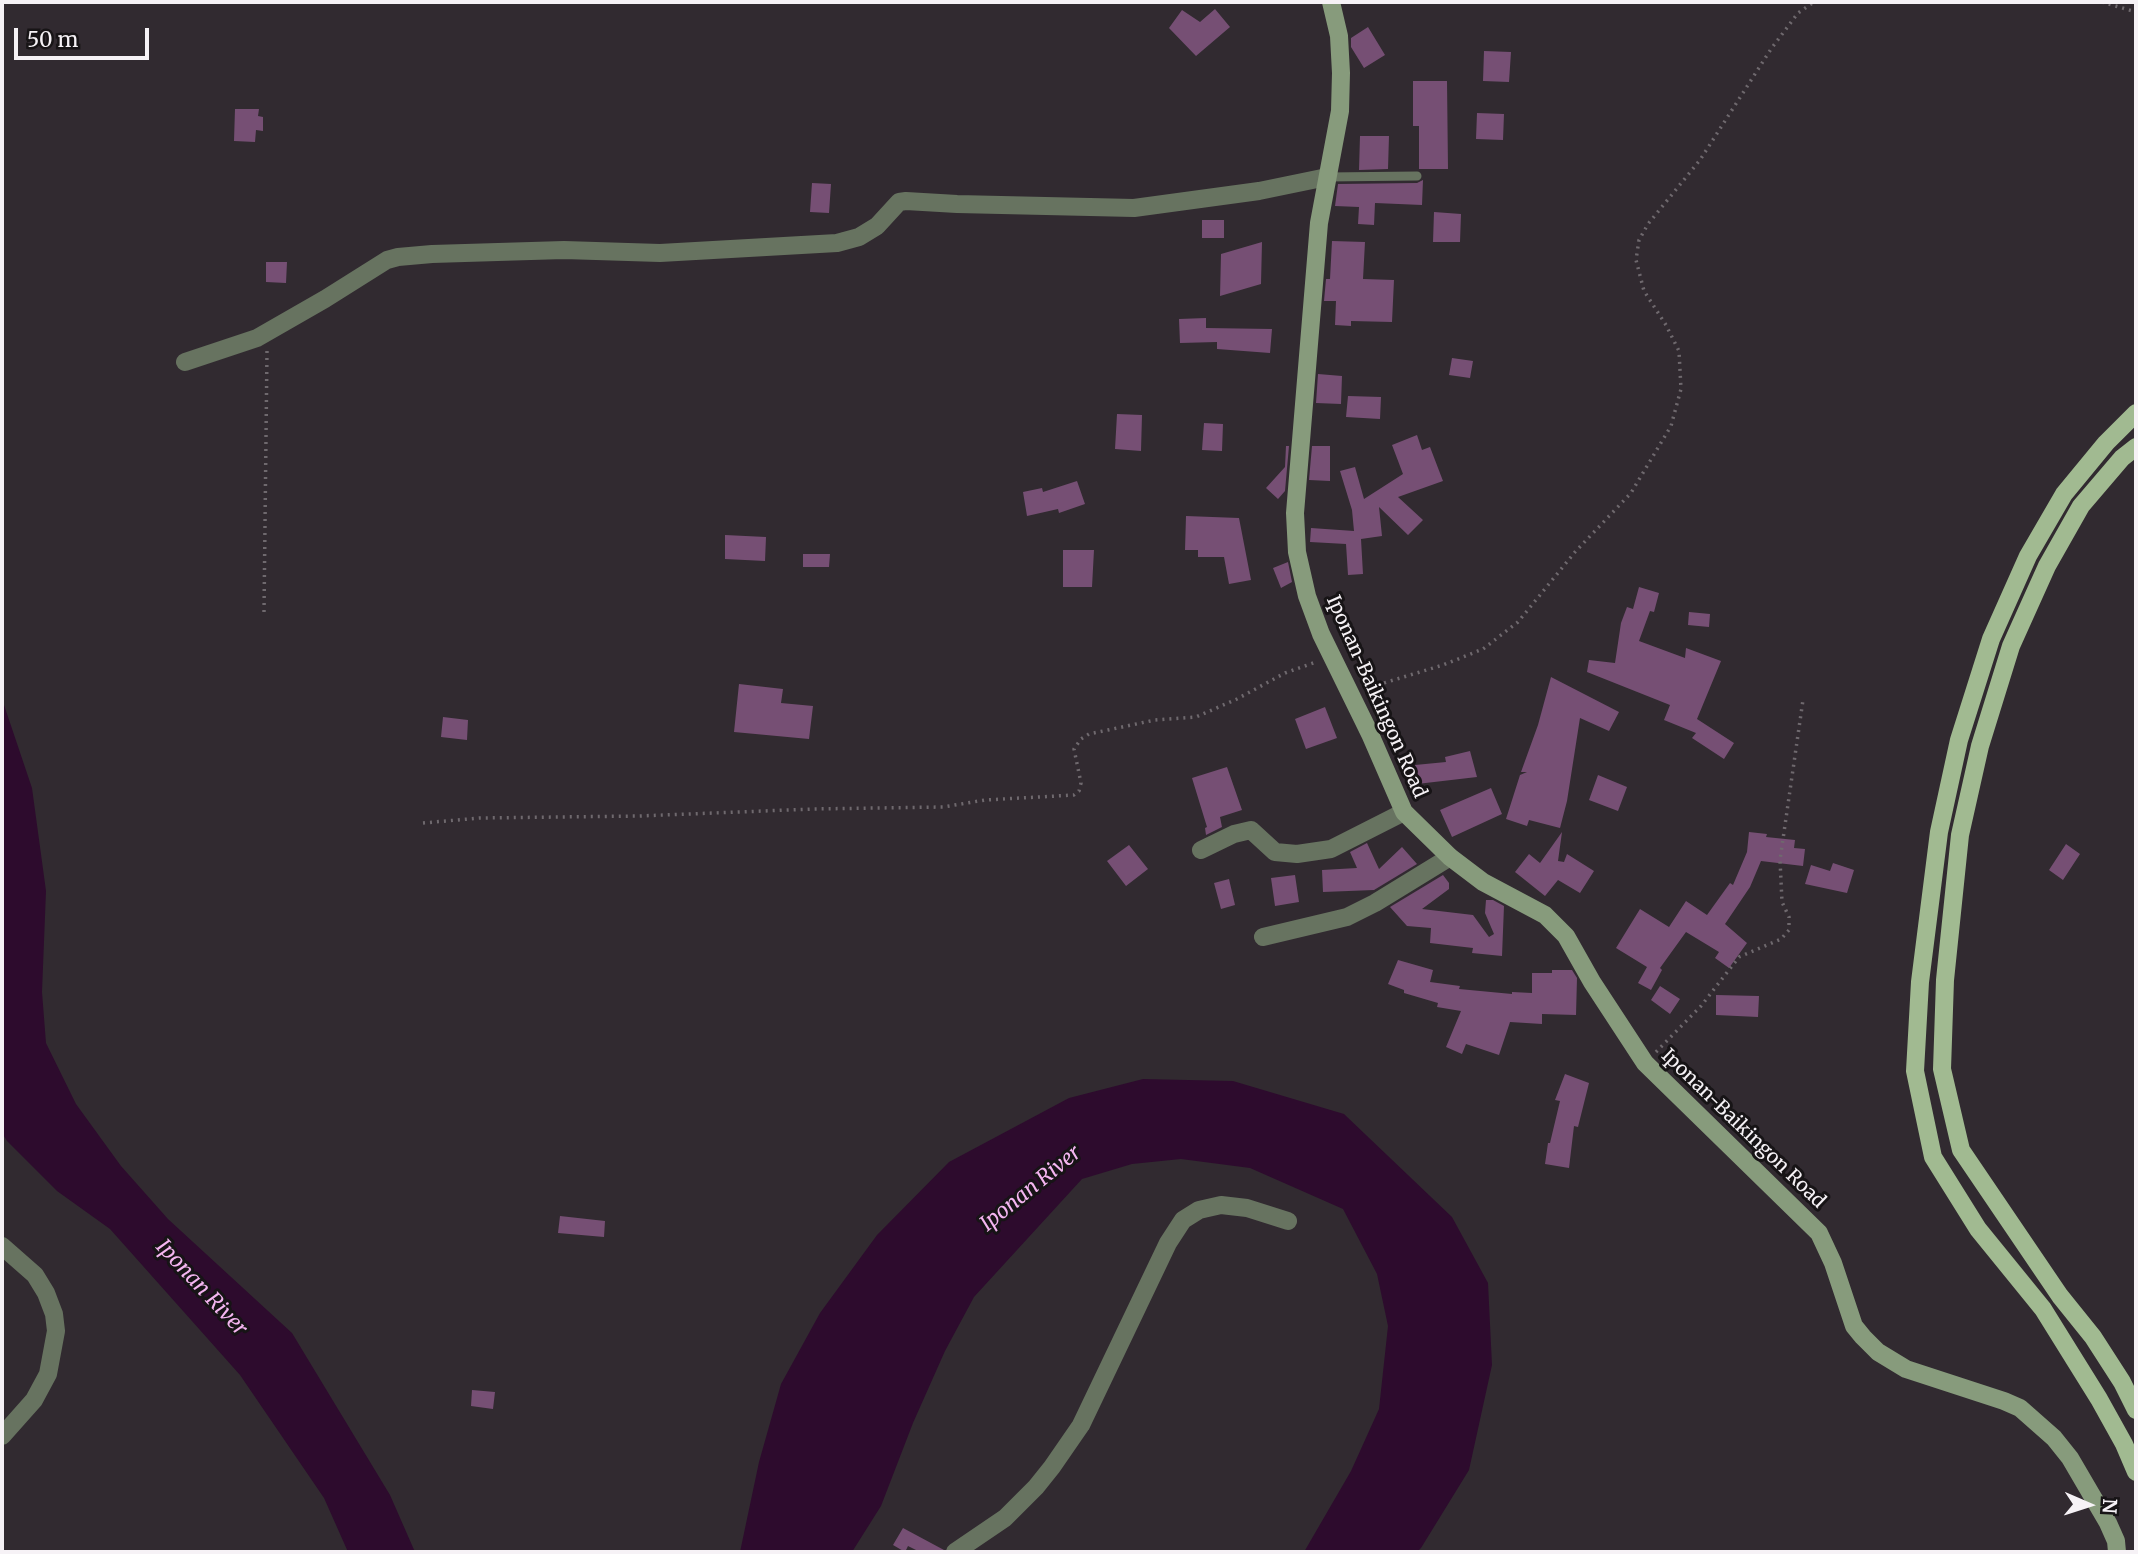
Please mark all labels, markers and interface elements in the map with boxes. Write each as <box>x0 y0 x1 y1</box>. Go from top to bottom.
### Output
scale bar <box>18 14 152 58</box>
text: 50 m <box>27 26 78 53</box>
street label: Iponan-Baikingon Road <box>1321 592 1431 802</box>
street label: Iponan-Baikingon Road <box>1656 1045 1830 1213</box>
water label: Iponan River <box>976 1141 1086 1237</box>
water label: Iponan River <box>150 1235 252 1341</box>
north arrow <box>2054 1470 2124 1540</box>
text: N <box>2098 1498 2122 1514</box>

